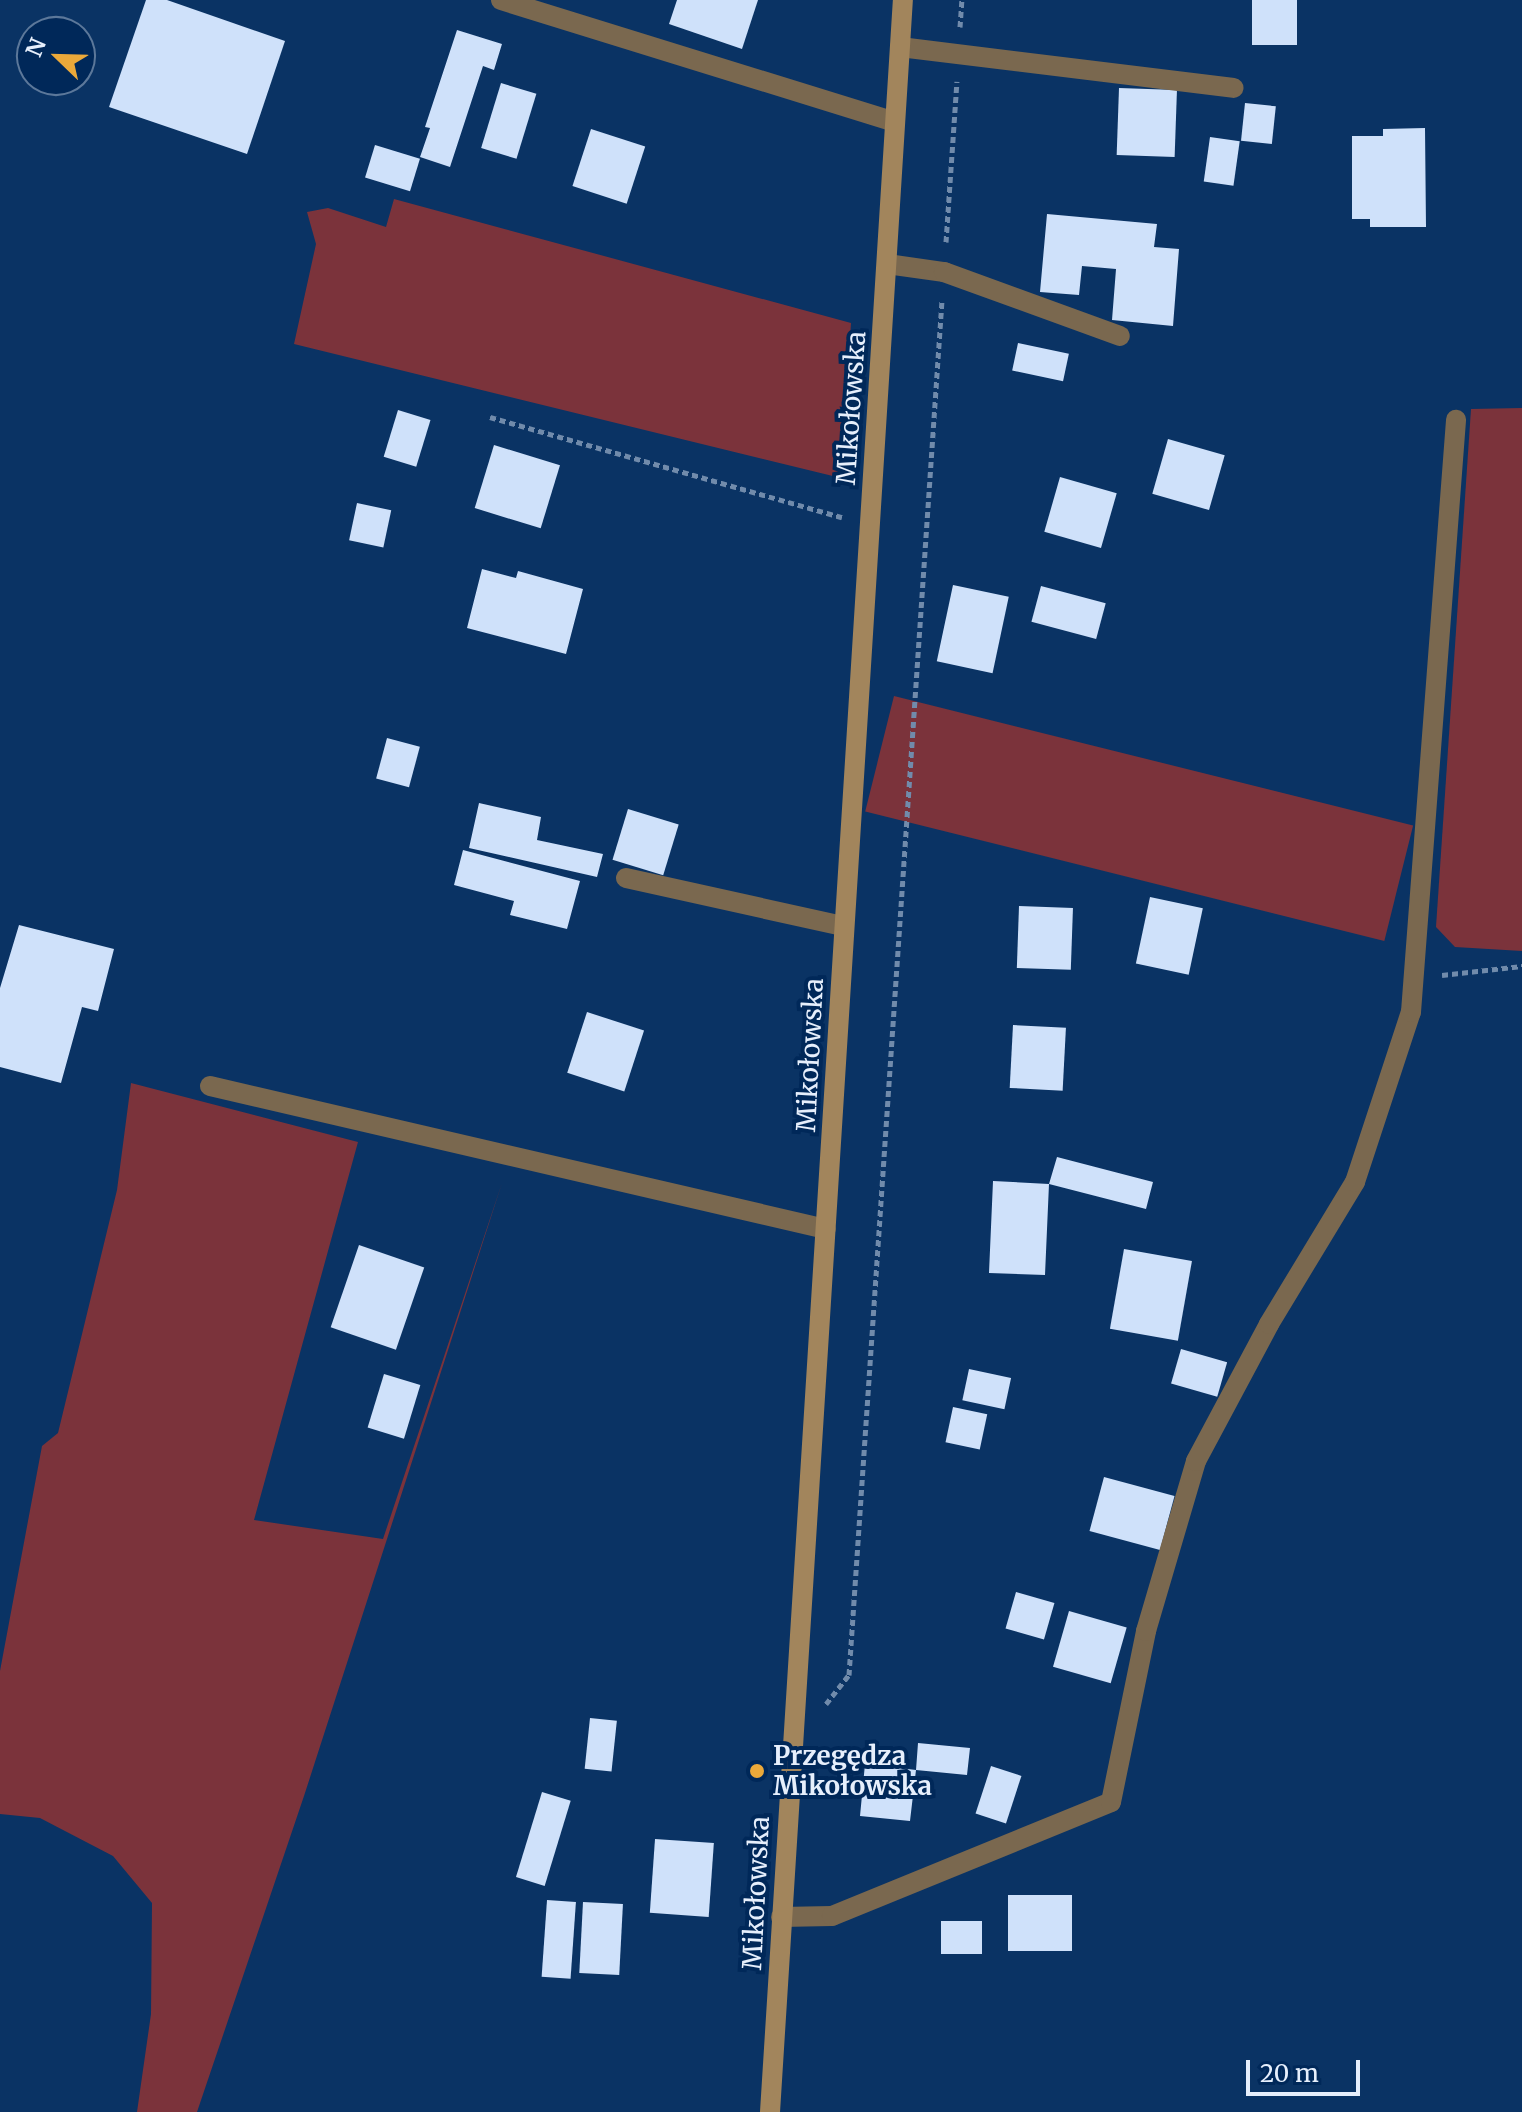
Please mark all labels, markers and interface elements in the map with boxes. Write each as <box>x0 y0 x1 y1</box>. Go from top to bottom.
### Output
north arrow <box>16 16 96 96</box>
text: N <box>19 34 52 61</box>
street label: Mikołowska <box>830 330 872 486</box>
street label: Mikołowska <box>790 977 830 1133</box>
place label: Przegędza Mikołowska <box>773 1740 932 1802</box>
marker: Przegędza Mikołowska <box>748 1762 766 1780</box>
street label: Mikołowska <box>736 1815 776 1971</box>
scale bar <box>1250 2044 1364 2094</box>
text: 20 m <box>1260 2058 1319 2089</box>

